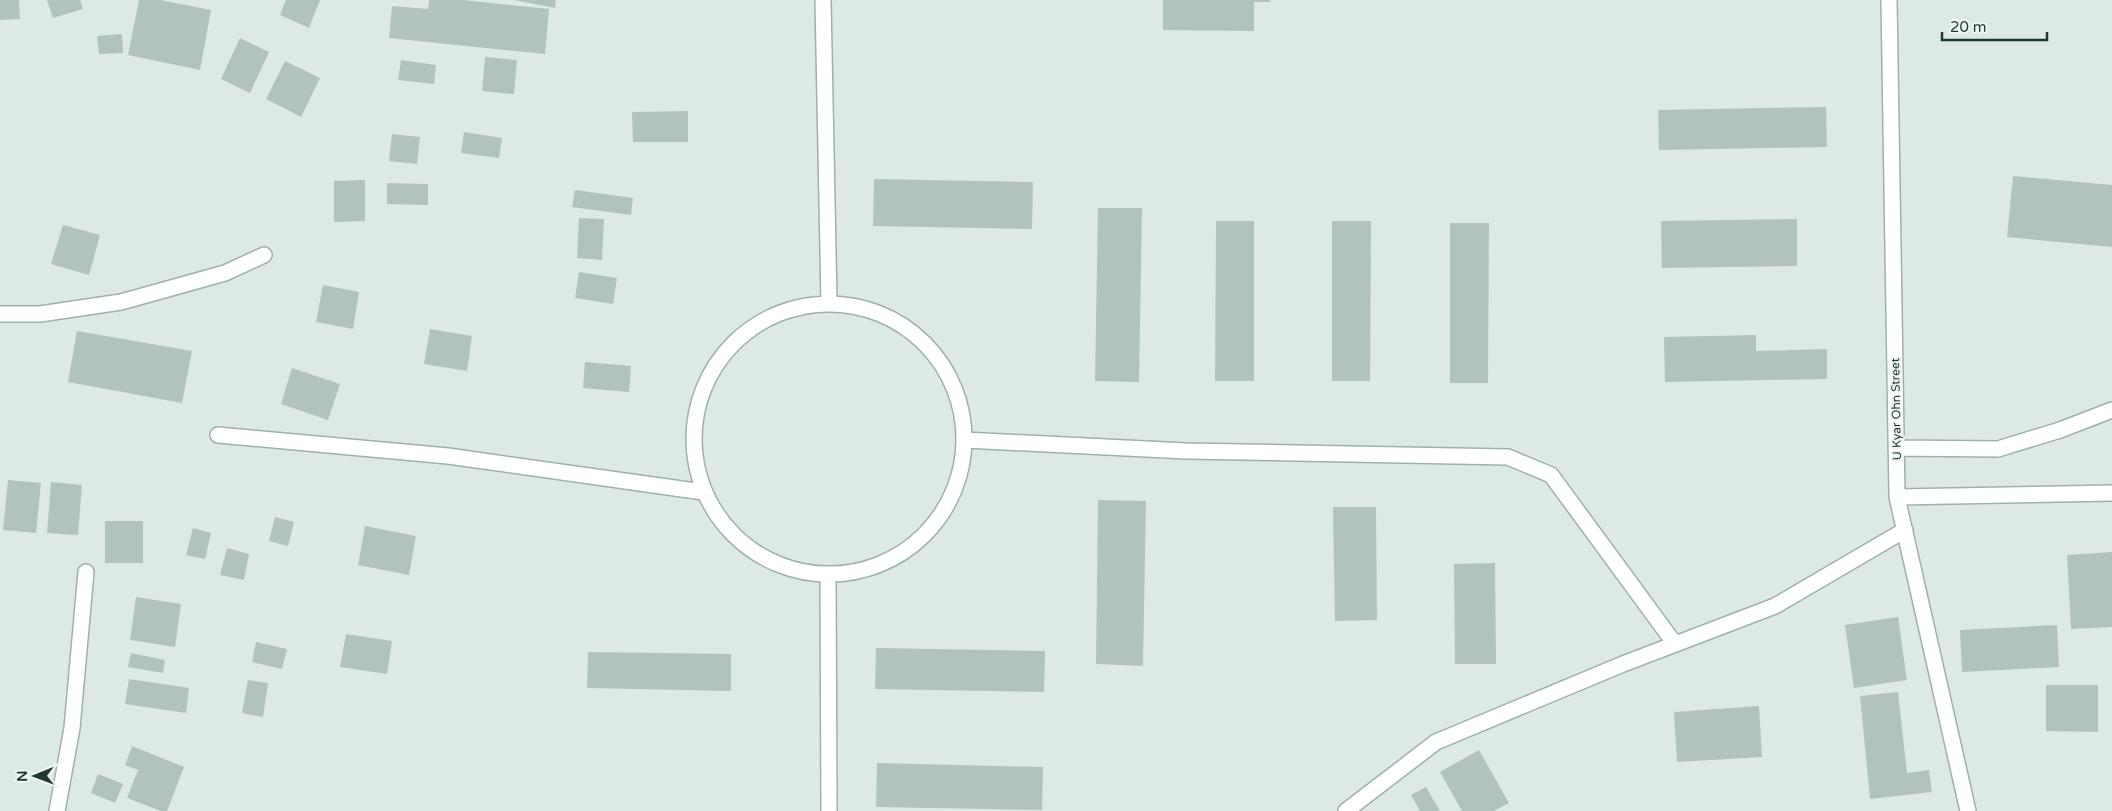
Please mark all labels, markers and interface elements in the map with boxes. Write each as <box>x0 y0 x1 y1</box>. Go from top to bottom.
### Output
scale bar <box>1942 10 2047 42</box>
text: 20 m <box>1950 18 1987 36</box>
street label: U Kyar Ohn Street <box>1888 357 1904 460</box>
north arrow <box>10 751 60 801</box>
text: N <box>14 770 31 782</box>

